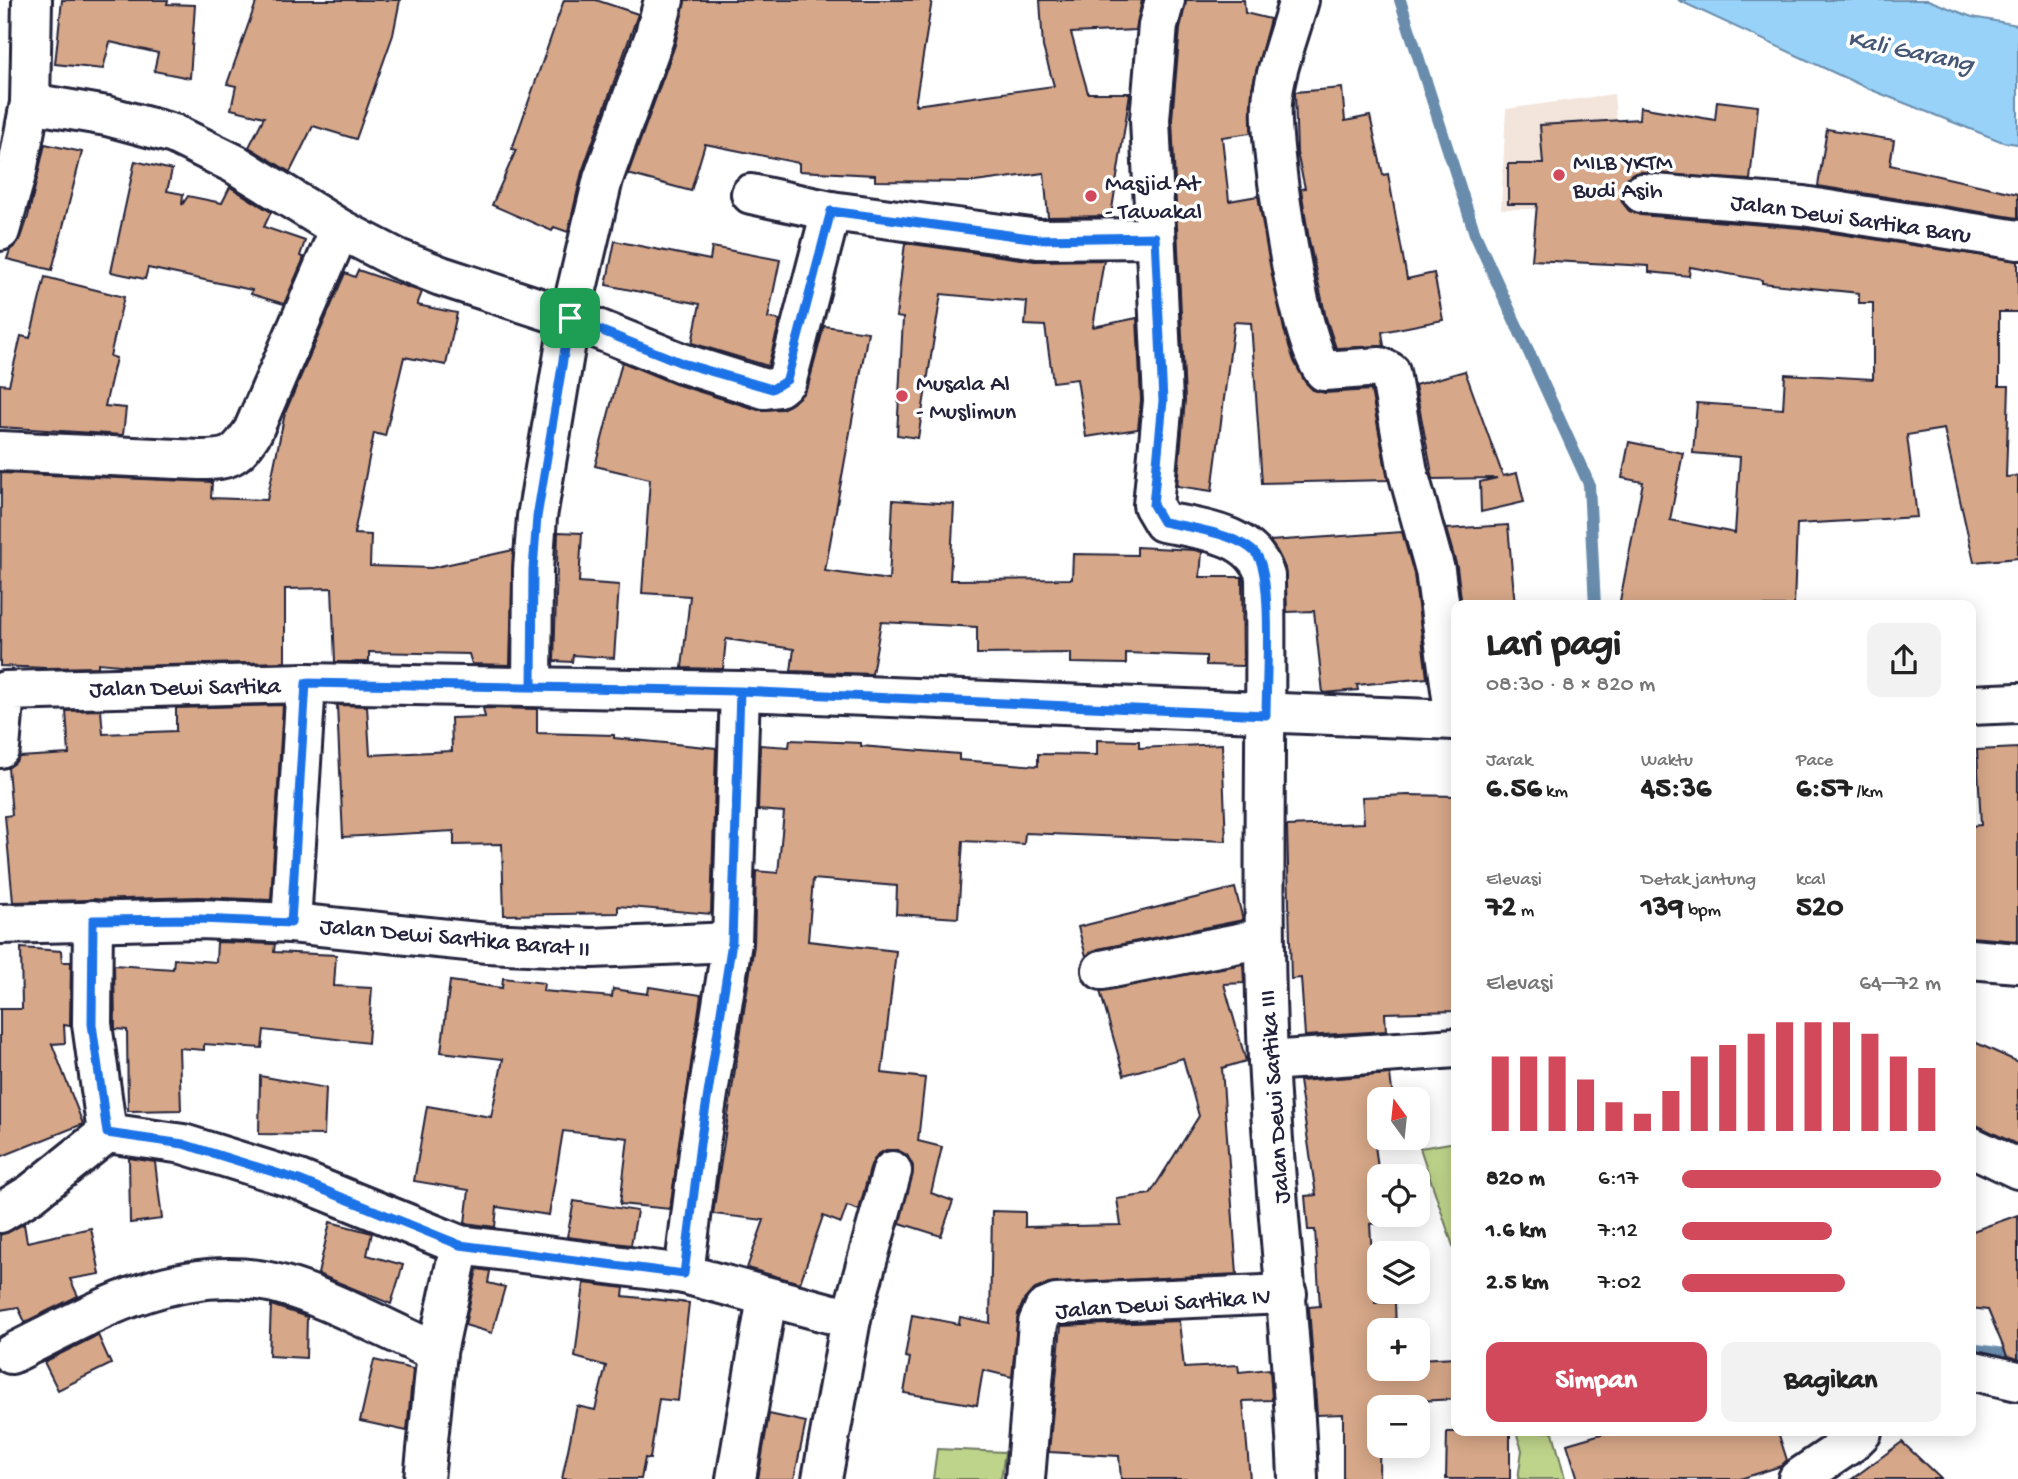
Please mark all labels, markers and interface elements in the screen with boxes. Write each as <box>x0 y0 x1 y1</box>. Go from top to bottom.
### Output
water label: Kali Garang <box>1844 25 1978 82</box>
place label: MILB YKTM Budi Asih <box>1572 150 1673 207</box>
marker: MILB YKTM Budi Asih <box>1551 167 1567 183</box>
place label: Masjid At - Tawakal <box>1105 171 1202 228</box>
marker: Masjid At - Tawakal <box>1083 188 1099 204</box>
street label: Jalan Dewi Sartika Baru <box>1729 189 1972 252</box>
pin <box>540 288 600 348</box>
icon: arrive <box>551 299 589 337</box>
place label: Musala Al - Muslimun <box>916 371 1017 428</box>
marker: Musala Al - Muslimun <box>894 388 910 404</box>
button: share <box>1867 623 1941 697</box>
text: Lari pagi <box>1486 624 1621 668</box>
text: 08:30 · 8 × 820 m <box>1486 672 1655 699</box>
street label: Jalan Dewi Sartika <box>89 673 282 706</box>
text: Jarak <box>1486 750 1532 773</box>
text: Waktu <box>1641 750 1693 773</box>
text: Pace <box>1796 750 1833 773</box>
text: 6.56 <box>1486 773 1542 808</box>
text: 45:36 <box>1641 773 1711 808</box>
text: 6:57 <box>1796 773 1852 808</box>
text: km <box>1542 781 1568 804</box>
text: /km <box>1852 781 1883 804</box>
text: Elevasi <box>1486 869 1542 892</box>
text: Detak jantung <box>1641 869 1756 892</box>
text: kcal <box>1796 869 1826 892</box>
text: 72 <box>1486 892 1516 927</box>
text: 139 <box>1641 892 1684 927</box>
text: 520 <box>1796 892 1844 927</box>
text: m <box>1516 900 1534 923</box>
text: bpm <box>1684 900 1721 923</box>
street label: Jalan Dewi Sartika Barat II <box>318 913 591 966</box>
text: Elevasi <box>1486 971 1554 998</box>
text: 64–72 m <box>1859 971 1941 998</box>
street label: Jalan Dewi Sartika III <box>1255 989 1298 1205</box>
north arrow <box>1367 1087 1430 1150</box>
map controls <box>1367 1087 1430 1458</box>
button: locate <box>1367 1164 1430 1227</box>
text: 820 m <box>1486 1166 1545 1193</box>
text: 6:17 <box>1598 1166 1638 1193</box>
text: 1.6 km <box>1486 1218 1546 1245</box>
text: 7:12 <box>1598 1218 1638 1245</box>
button: layers <box>1367 1241 1430 1304</box>
text: 2.5 km <box>1486 1270 1549 1297</box>
text: 7:02 <box>1598 1270 1642 1297</box>
street label: Jalan Dewi Sartika IV <box>1054 1283 1272 1327</box>
button: + <box>1367 1318 1430 1381</box>
button: Simpan <box>1486 1342 1707 1422</box>
button: Bagikan <box>1721 1342 1941 1422</box>
button: − <box>1367 1395 1430 1458</box>

